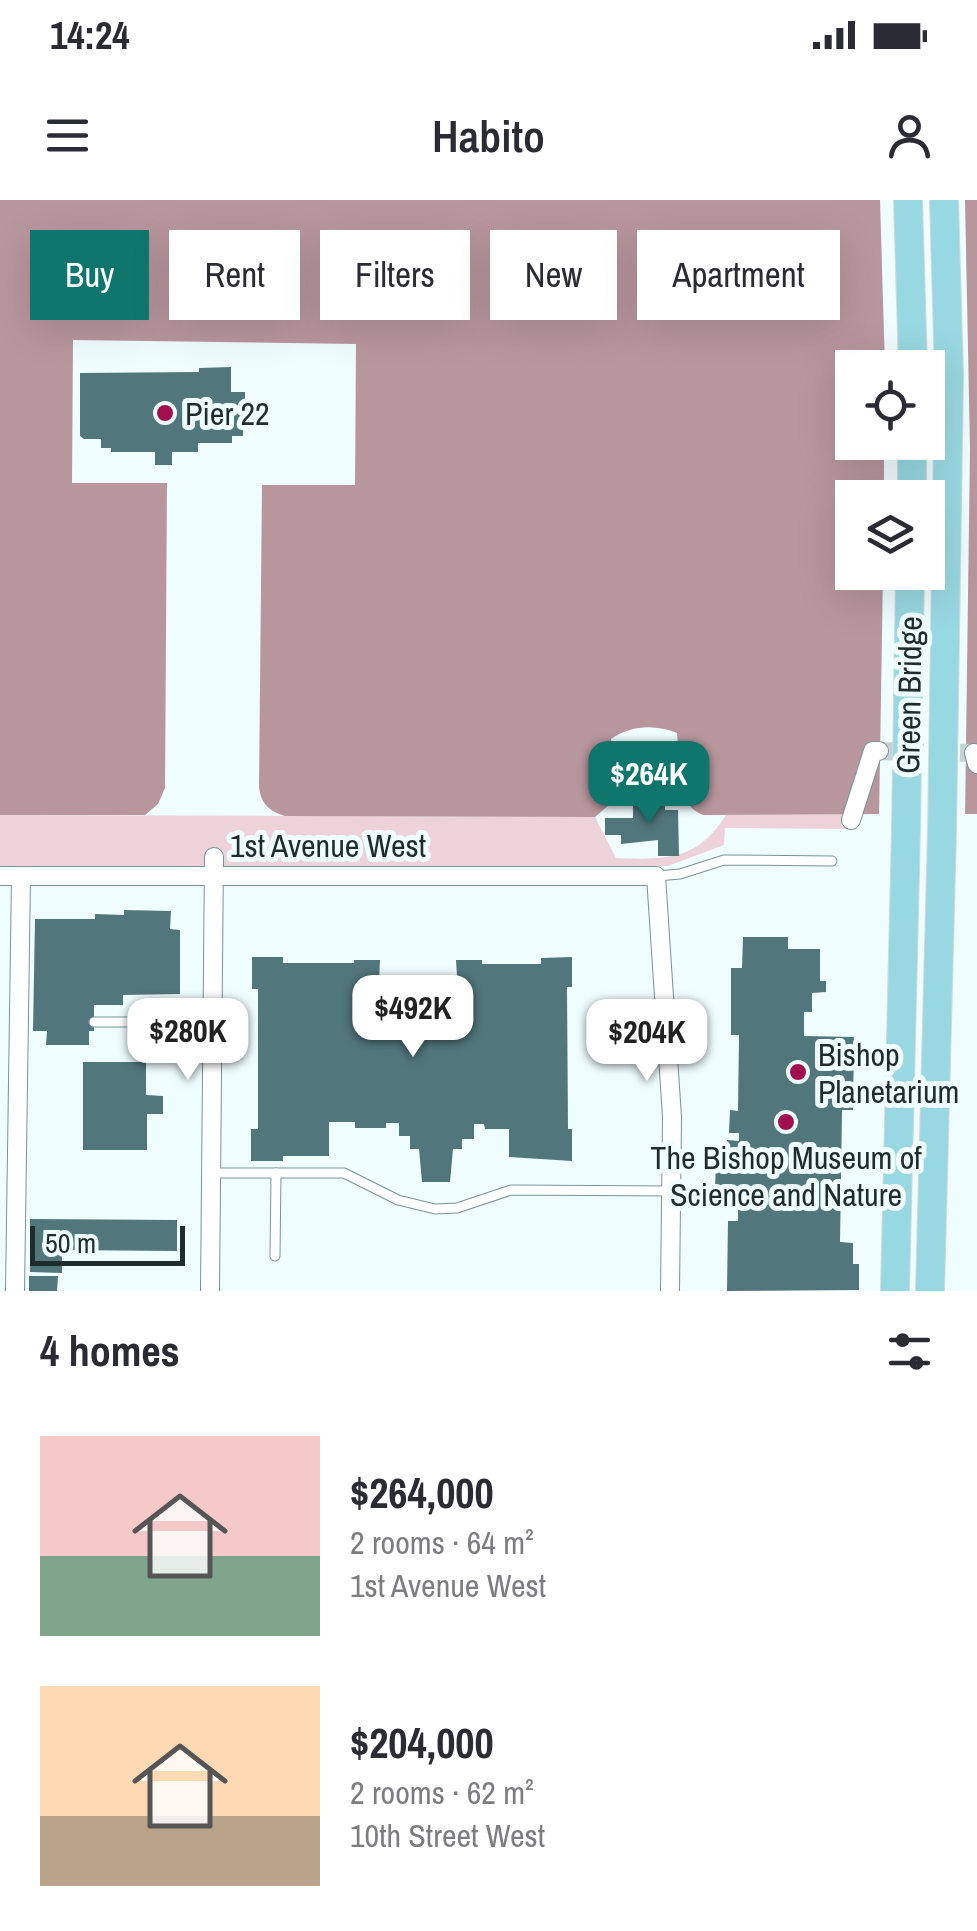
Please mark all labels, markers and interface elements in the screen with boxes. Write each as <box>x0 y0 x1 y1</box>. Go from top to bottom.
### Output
text: 14:24 <box>50 10 130 61</box>
text: Habito <box>432 105 545 166</box>
icon: menu <box>40 108 95 163</box>
icon: person <box>882 108 937 163</box>
chip: Buy <box>30 230 149 320</box>
chip: Rent <box>169 230 300 320</box>
chip: Filters <box>320 230 470 320</box>
chip: New <box>490 230 617 320</box>
chip: Apartment <box>637 230 840 320</box>
map controls <box>835 350 945 590</box>
button: locate <box>835 350 945 460</box>
place label: Pier 22 <box>185 392 270 435</box>
marker: Pier 22 <box>154 402 176 424</box>
button: layers <box>835 480 945 590</box>
street label: Green Bridge <box>886 616 932 774</box>
pin: $264K <box>579 741 719 826</box>
text: $264K <box>610 752 688 795</box>
street label: 1st Avenue West <box>230 824 426 867</box>
pin: $492K <box>343 975 483 1060</box>
text: $492K <box>374 986 452 1029</box>
pin: $280K <box>118 998 258 1083</box>
pin: $204K <box>577 999 717 1084</box>
text: $280K <box>149 1009 227 1052</box>
text: $204K <box>608 1010 686 1053</box>
place label: Bishop Planetarium <box>818 1033 959 1113</box>
marker: Bishop Planetarium <box>787 1061 809 1083</box>
marker: The Bishop Museum of Science and Nature <box>775 1111 797 1133</box>
place label: The Bishop Museum of Science and Nature <box>650 1136 922 1216</box>
scale bar <box>30 1221 185 1266</box>
text: 50 m <box>45 1224 96 1262</box>
text: 4 homes <box>40 1323 180 1379</box>
icon: filters <box>882 1324 937 1379</box>
text: $264,000 <box>350 1465 494 1521</box>
icon: home <box>120 1476 240 1596</box>
text: 2 rooms · 64 m² <box>350 1521 534 1564</box>
text: 1st Avenue West <box>350 1564 546 1607</box>
text: $204,000 <box>350 1715 494 1771</box>
icon: home <box>120 1726 240 1846</box>
text: 2 rooms · 62 m² <box>350 1771 534 1814</box>
text: 10th Street West <box>350 1814 545 1857</box>

